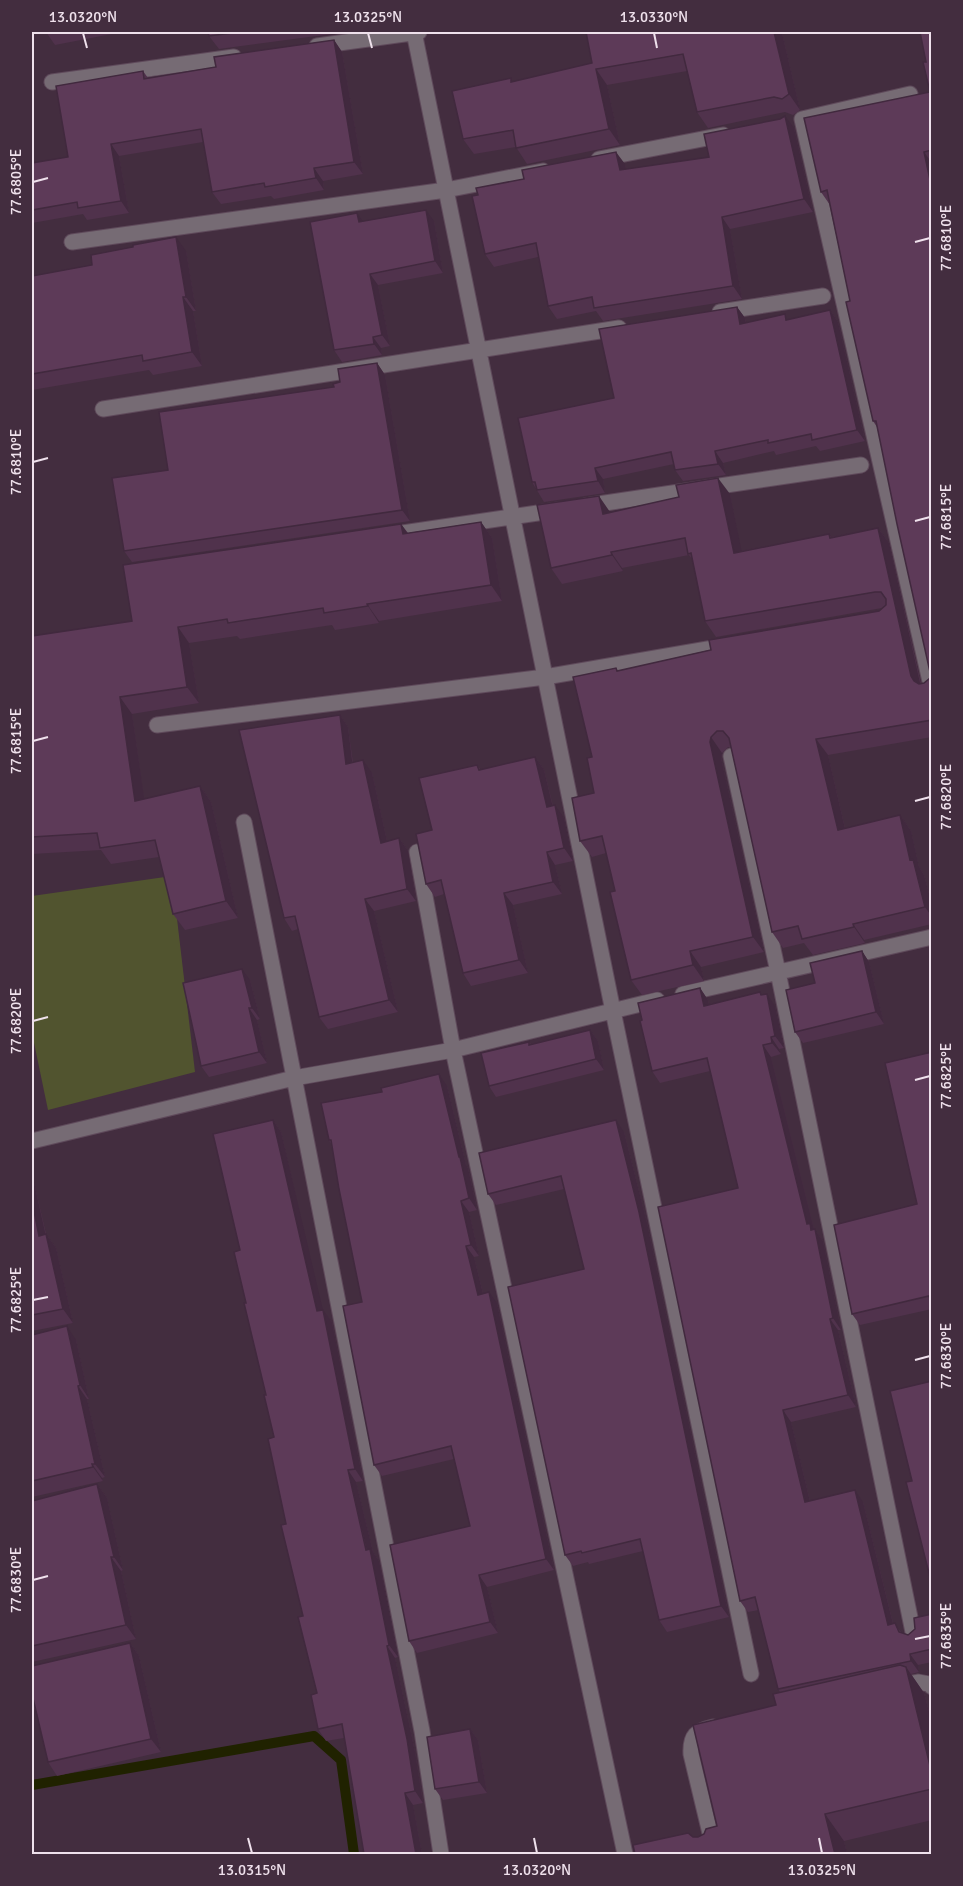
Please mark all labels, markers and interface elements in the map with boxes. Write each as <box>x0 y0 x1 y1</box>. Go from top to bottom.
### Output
text: 13.0320°N <box>49 8 117 26</box>
text: 13.0325°N <box>334 8 402 26</box>
text: 13.0330°N <box>620 8 688 26</box>
text: 77.6805°E <box>7 149 25 215</box>
text: 77.6810°E <box>937 205 955 271</box>
text: 77.6810°E <box>7 429 25 495</box>
text: 77.6815°E <box>937 484 955 550</box>
text: 77.6815°E <box>7 708 25 774</box>
text: 77.6820°E <box>937 764 955 830</box>
text: 77.6820°E <box>7 988 25 1054</box>
text: 77.6825°E <box>937 1043 955 1109</box>
text: 77.6825°E <box>7 1267 25 1333</box>
text: 77.6830°E <box>937 1323 955 1389</box>
text: 77.6830°E <box>7 1547 25 1613</box>
text: 77.6835°E <box>937 1603 955 1669</box>
text: 13.0315°N <box>218 1861 286 1879</box>
text: 13.0320°N <box>503 1861 571 1879</box>
text: 13.0325°N <box>788 1861 856 1879</box>

